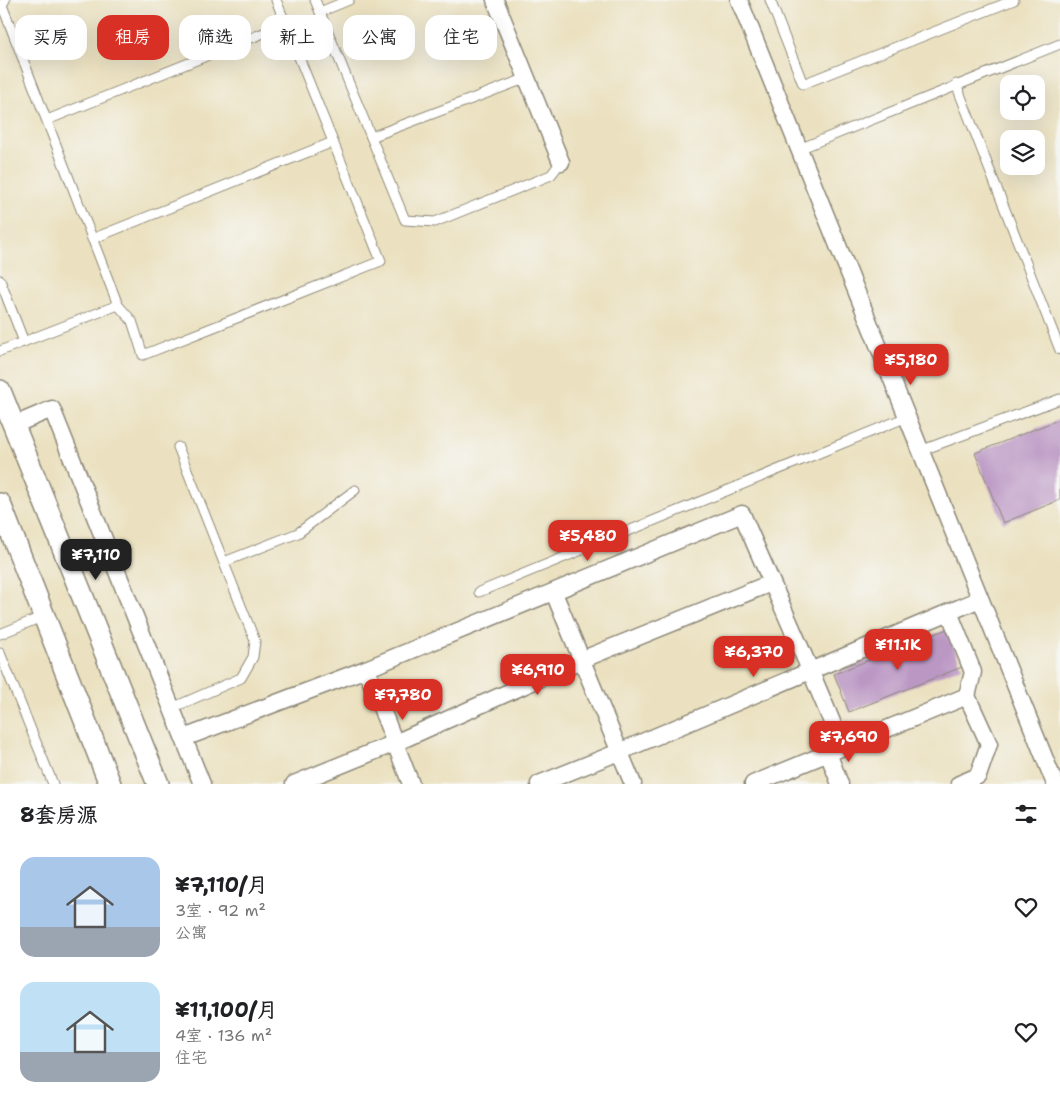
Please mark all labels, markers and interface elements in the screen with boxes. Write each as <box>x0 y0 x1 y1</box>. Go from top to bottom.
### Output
chip: 买房 <box>15 15 87 60</box>
chip: 租房 <box>97 15 169 60</box>
chip: 筛选 <box>179 15 251 60</box>
chip: 新上 <box>261 15 333 60</box>
chip: 公寓 <box>343 15 415 60</box>
chip: 住宅 <box>425 15 497 60</box>
map controls <box>1000 75 1045 175</box>
button: locate <box>1000 75 1045 120</box>
button: layers <box>1000 130 1045 175</box>
pin: ¥5,180 <box>870 344 952 386</box>
text: ¥5,180 <box>885 349 937 370</box>
pin: ¥5,480 <box>547 520 629 562</box>
text: ¥5,480 <box>559 525 617 546</box>
pin: ¥7,110 <box>55 538 137 581</box>
text: ¥7,110 <box>72 544 120 565</box>
pin: ¥11.1K <box>857 628 939 671</box>
text: ¥11.1K <box>875 634 921 655</box>
pin: ¥6,370 <box>713 636 795 678</box>
text: ¥6,370 <box>725 641 784 662</box>
pin: ¥6,910 <box>497 654 579 696</box>
text: ¥6,910 <box>511 659 565 680</box>
pin: ¥7,780 <box>362 678 444 721</box>
text: ¥7,780 <box>374 684 432 705</box>
pin: ¥7,690 <box>808 720 890 763</box>
text: ¥7,690 <box>820 726 878 747</box>
icon: filters <box>1012 800 1040 828</box>
text: 8套房源 <box>20 801 98 829</box>
text: ¥7,110/月 <box>175 871 268 899</box>
icon: home <box>60 877 120 937</box>
icon: heart <box>1012 893 1040 921</box>
text: 3室 · 92 m² <box>175 900 266 921</box>
text: 公寓 <box>175 922 207 943</box>
text: ¥11,100/月 <box>175 996 278 1024</box>
icon: home <box>60 1002 120 1062</box>
icon: heart <box>1012 1018 1040 1046</box>
text: 4室 · 136 m² <box>175 1025 272 1046</box>
text: 住宅 <box>175 1047 207 1068</box>

